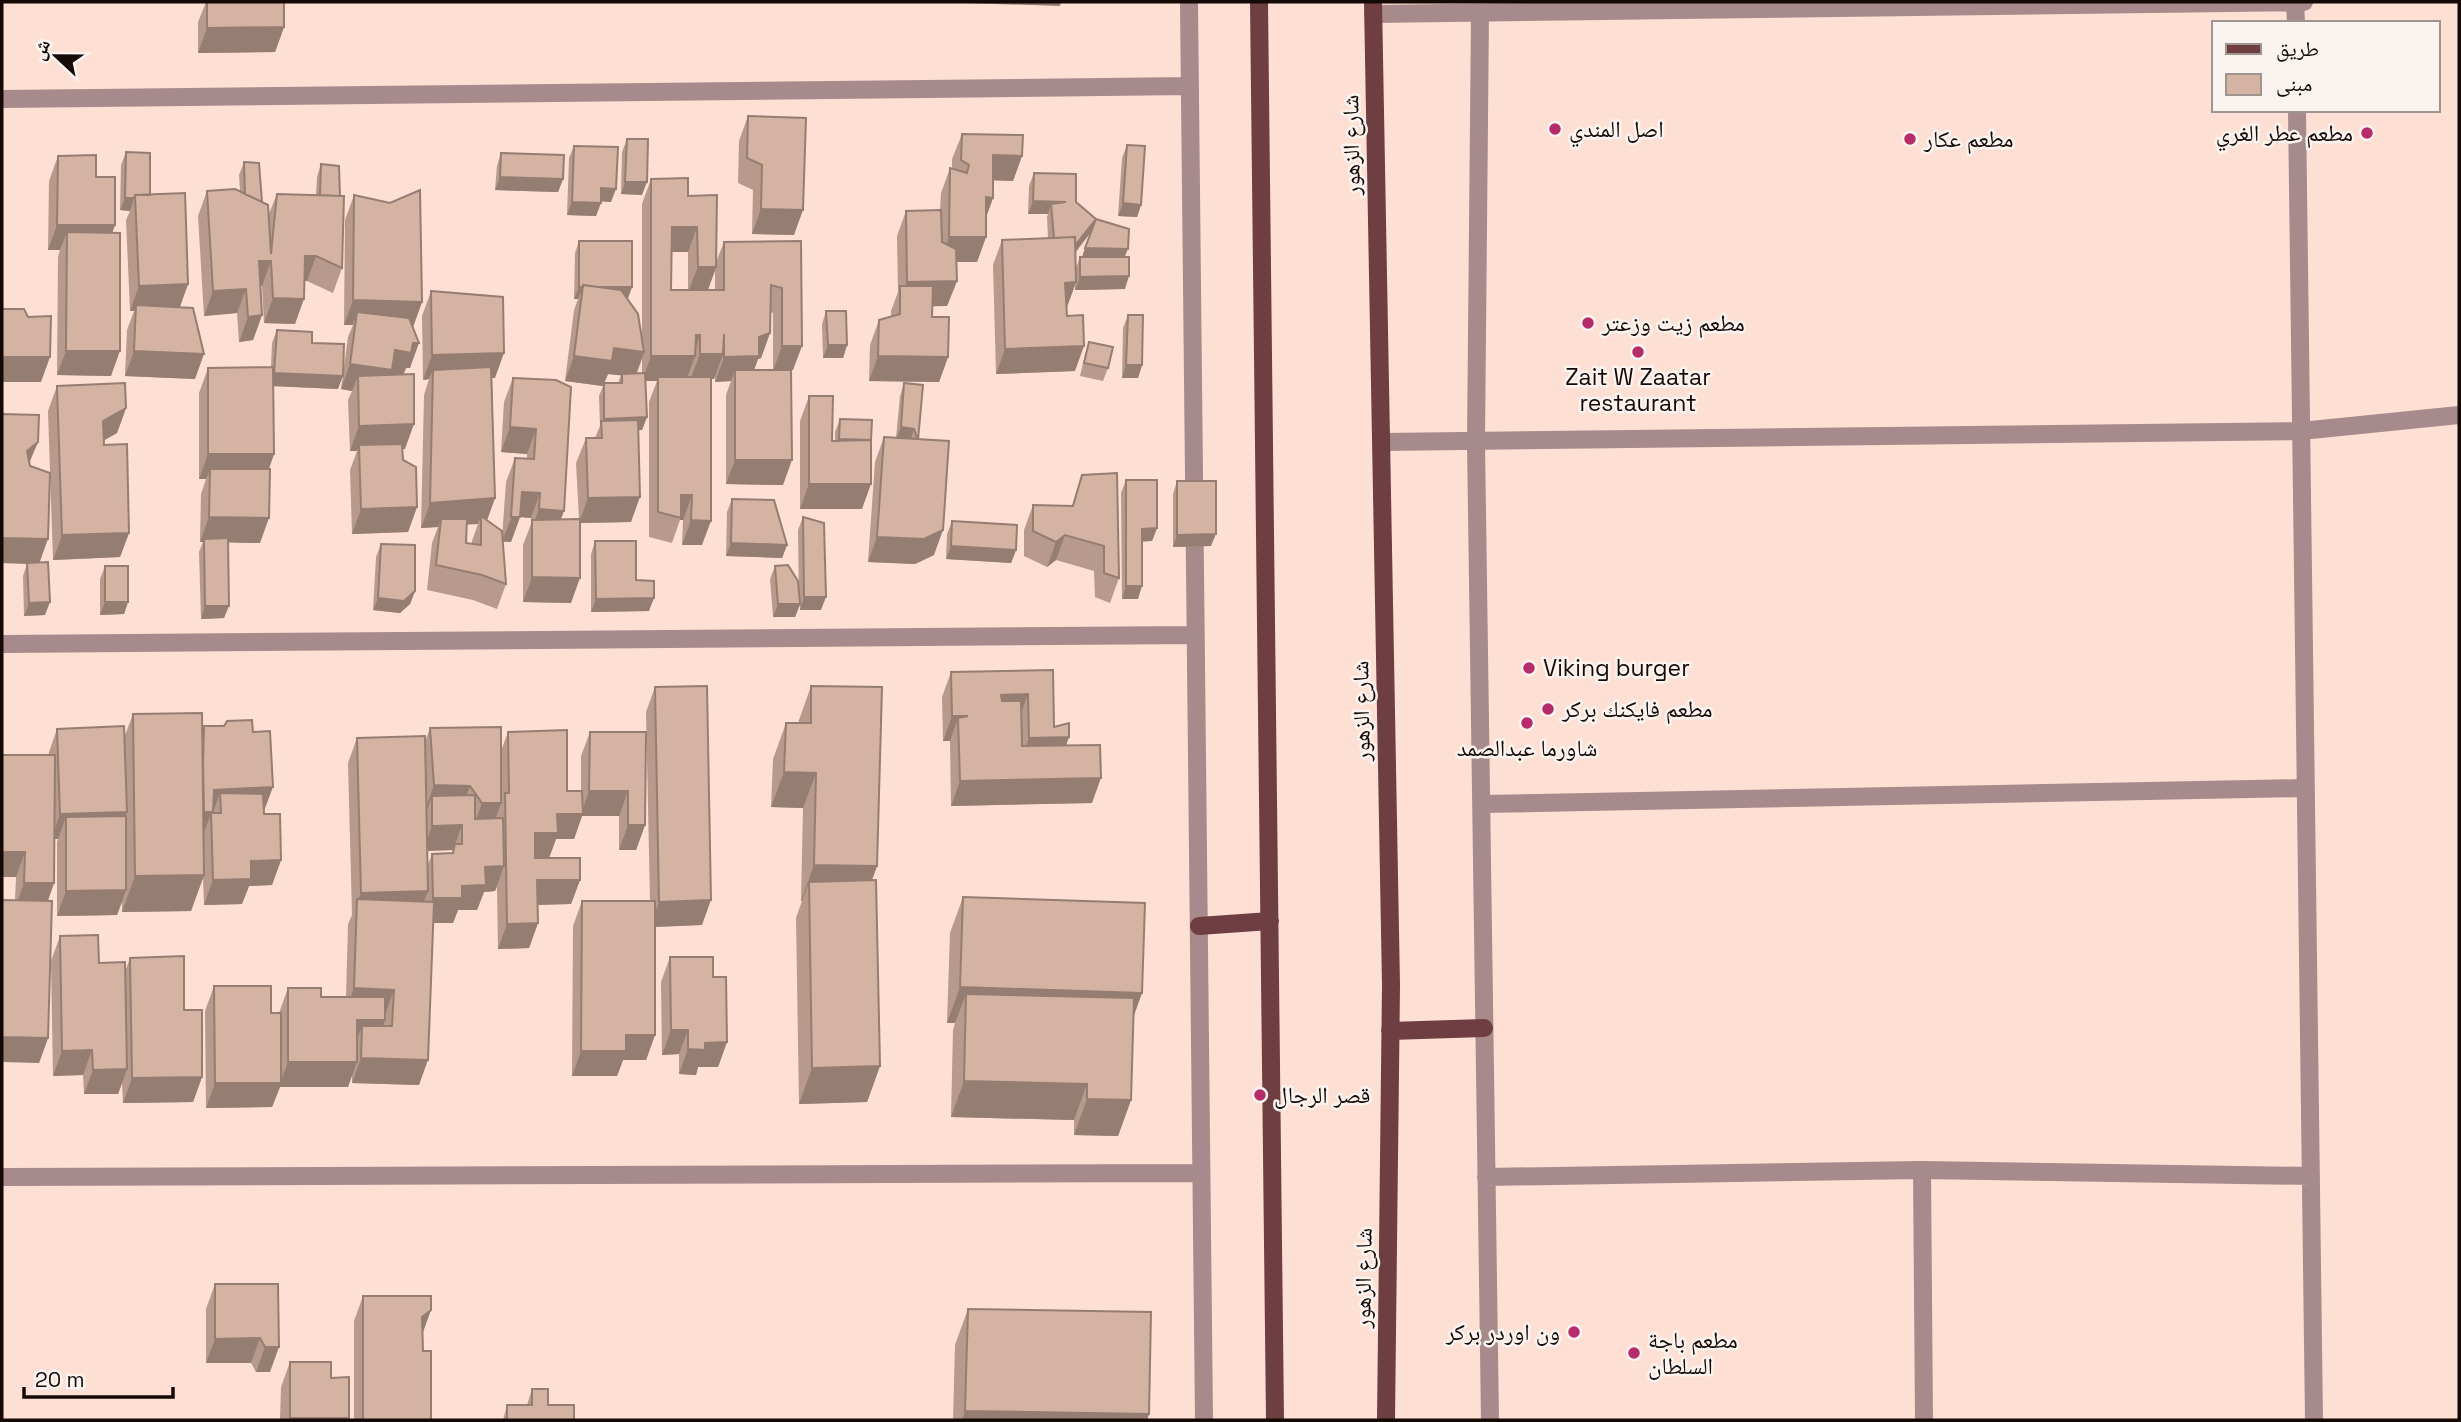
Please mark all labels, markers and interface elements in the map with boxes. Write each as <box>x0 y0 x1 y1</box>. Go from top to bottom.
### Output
north arrow <box>21 21 91 91</box>
legend <box>2212 21 2440 112</box>
text: طريق <box>2276 35 2319 62</box>
text: ش <box>25 36 56 64</box>
text: مبنى <box>2276 70 2312 97</box>
street label: شارع الزهور <box>1335 94 1367 197</box>
place label: اصل المندي <box>1569 114 1664 148</box>
place label: مطعم عطر الغري <box>2216 118 2353 152</box>
marker: اصل المندي <box>1547 121 1563 137</box>
place label: مطعم عكار <box>1923 124 2013 155</box>
marker: مطعم عطر الغري <box>2359 125 2375 141</box>
marker: مطعم عكار <box>1902 131 1918 147</box>
place label: مطعم زيت وزعتر <box>1601 308 1745 339</box>
marker: مطعم زيت وزعتر <box>1580 315 1596 331</box>
marker: Zait W Zaatar restaurant <box>1630 344 1646 360</box>
place label: Zait W Zaatar restaurant <box>1565 362 1711 418</box>
place label: Viking burger <box>1543 653 1690 683</box>
street label: شارع الزهور <box>1345 660 1377 763</box>
marker: Viking burger <box>1521 660 1537 676</box>
place label: مطعم فايكنك بركر <box>1561 694 1712 725</box>
marker: مطعم فايكنك بركر <box>1540 701 1556 717</box>
marker: شاورما عبدالصمد <box>1519 715 1535 731</box>
place label: شاورما عبدالصمد <box>1457 733 1597 763</box>
place label: قصر الرجال <box>1274 1080 1371 1110</box>
marker: قصر الرجال <box>1252 1087 1268 1103</box>
street label: شارع الزهور <box>1347 1227 1379 1330</box>
place label: ون اوردر بركر <box>1445 1317 1560 1347</box>
marker: ون اوردر بركر <box>1566 1324 1582 1340</box>
place label: مطعم باجة السلطان <box>1648 1325 1738 1381</box>
marker: مطعم باجة السلطان <box>1626 1345 1642 1361</box>
scale bar <box>24 1356 173 1400</box>
text: 20 m <box>35 1366 85 1393</box>

